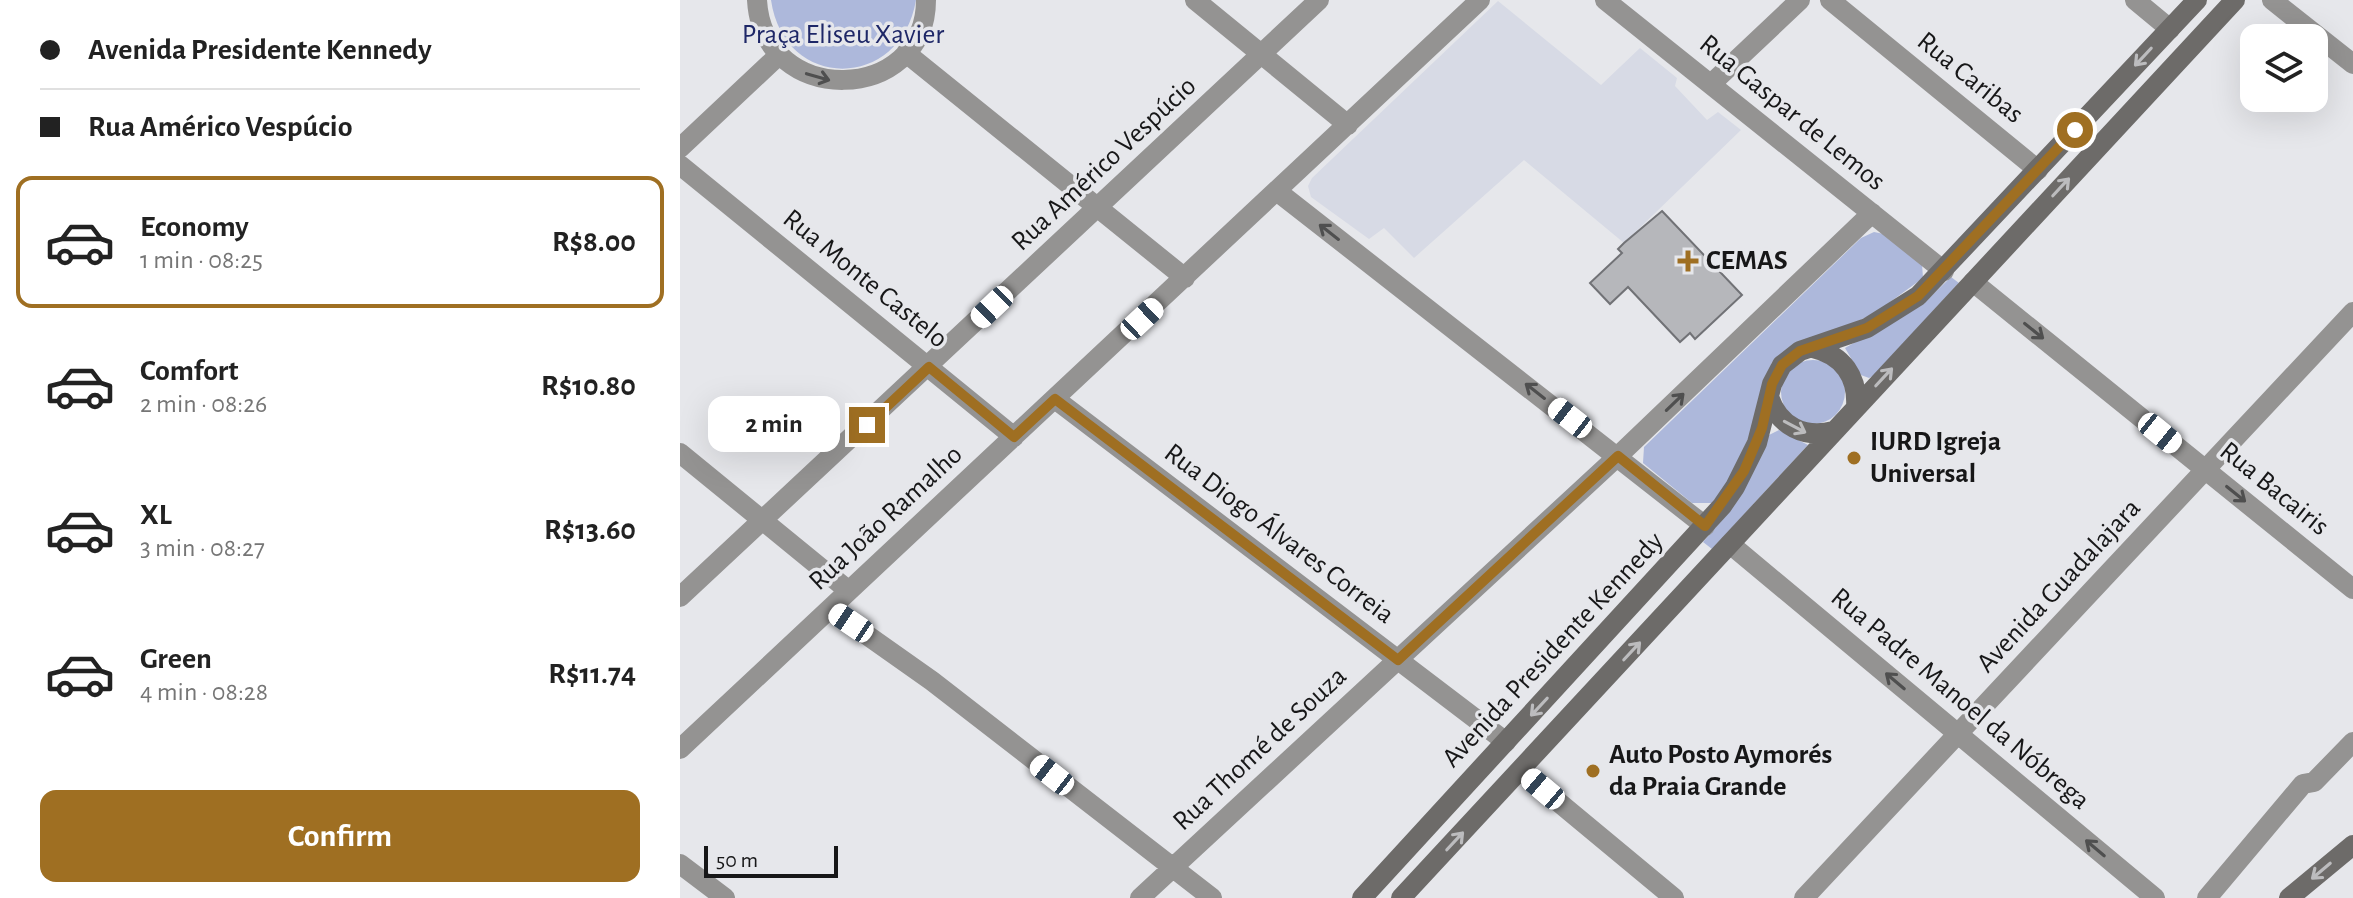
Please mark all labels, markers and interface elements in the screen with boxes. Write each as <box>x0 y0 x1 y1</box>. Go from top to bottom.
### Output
park label: Praça Eliseu Xavier <box>742 21 944 49</box>
map controls <box>2240 24 2328 112</box>
button: layers <box>2240 24 2328 112</box>
street label: Rua Caribas <box>1912 27 2028 129</box>
street label: Rua Gaspar de Lemos <box>1694 30 1890 196</box>
text: Avenida Presidente Kennedy <box>88 35 432 65</box>
one-way arrow <box>2134 47 2153 67</box>
one-way arrow <box>805 71 830 85</box>
street label: Rua Américo Vespúcio <box>1006 72 1202 256</box>
text: Rua Américo Vespúcio <box>88 112 352 142</box>
route start <box>2057 112 2093 148</box>
one-way arrow <box>2052 177 2071 197</box>
street label: Rua Monte Castelo <box>778 204 952 354</box>
icon: car <box>44 206 116 278</box>
text: Economy <box>140 212 249 242</box>
one-way arrow <box>1319 223 1340 240</box>
text: R$8.00 <box>552 227 636 257</box>
text: 1 min · 08:25 <box>140 247 263 273</box>
place label: CEMAS <box>1706 247 1788 275</box>
marker: CEMAS <box>1677 250 1699 272</box>
car <box>966 282 1018 332</box>
car <box>1116 294 1168 344</box>
one-way arrow <box>2023 322 2044 340</box>
icon: car <box>44 350 116 422</box>
text: Comfort <box>140 356 239 386</box>
one-way arrow <box>1875 368 1893 388</box>
text: R$10.80 <box>541 371 636 401</box>
one-way arrow <box>1525 382 1546 400</box>
text: 2 min · 08:26 <box>140 391 267 417</box>
one-way arrow <box>1665 393 1684 412</box>
car <box>1544 394 1596 442</box>
callout: 2 min <box>707 397 839 453</box>
route end <box>849 407 885 443</box>
car <box>2134 409 2186 457</box>
text: 2 min <box>745 411 803 437</box>
one-way arrow <box>1782 419 1806 435</box>
place label: IURD Igreja Universal <box>1870 428 2001 488</box>
street label: Rua Diogo Álvares Correia <box>1159 436 1401 629</box>
street label: Rua Bacairis <box>2214 437 2334 541</box>
street label: Rua João Ramalho <box>804 440 968 596</box>
marker: IURD Igreja Universal <box>1845 449 1863 467</box>
one-way arrow <box>2225 486 2246 503</box>
icon: car <box>44 494 116 566</box>
street label: Avenida Guadalajara <box>1972 494 2146 678</box>
text: XL <box>140 500 172 530</box>
text: R$13.60 <box>544 515 636 545</box>
street label: Avenida Presidente Kennedy <box>1437 527 1669 773</box>
text: 3 min · 08:27 <box>140 535 265 561</box>
street label: Rua Padre Manoel da Nóbrega <box>1825 583 2095 815</box>
car <box>824 600 878 646</box>
icon: car <box>44 638 116 710</box>
one-way arrow <box>1622 641 1640 661</box>
text: Green <box>140 644 212 674</box>
text: R$11.74 <box>548 659 636 689</box>
street label: Rua Thomé de Souza <box>1168 662 1352 836</box>
one-way arrow <box>1886 672 1906 690</box>
text: 4 min · 08:28 <box>140 679 268 705</box>
one-way arrow <box>1529 697 1548 717</box>
place label: Auto Posto Aymorés da Praia Grande <box>1609 741 1832 801</box>
car <box>1026 751 1078 799</box>
marker: Auto Posto Aymorés da Praia Grande <box>1584 762 1602 780</box>
car <box>1517 764 1569 814</box>
button: Confirm <box>40 790 640 882</box>
one-way arrow <box>1445 831 1464 851</box>
one-way arrow <box>2085 839 2106 857</box>
scale bar <box>704 842 838 878</box>
text: 50 m <box>716 849 758 871</box>
one-way arrow <box>2311 862 2332 880</box>

